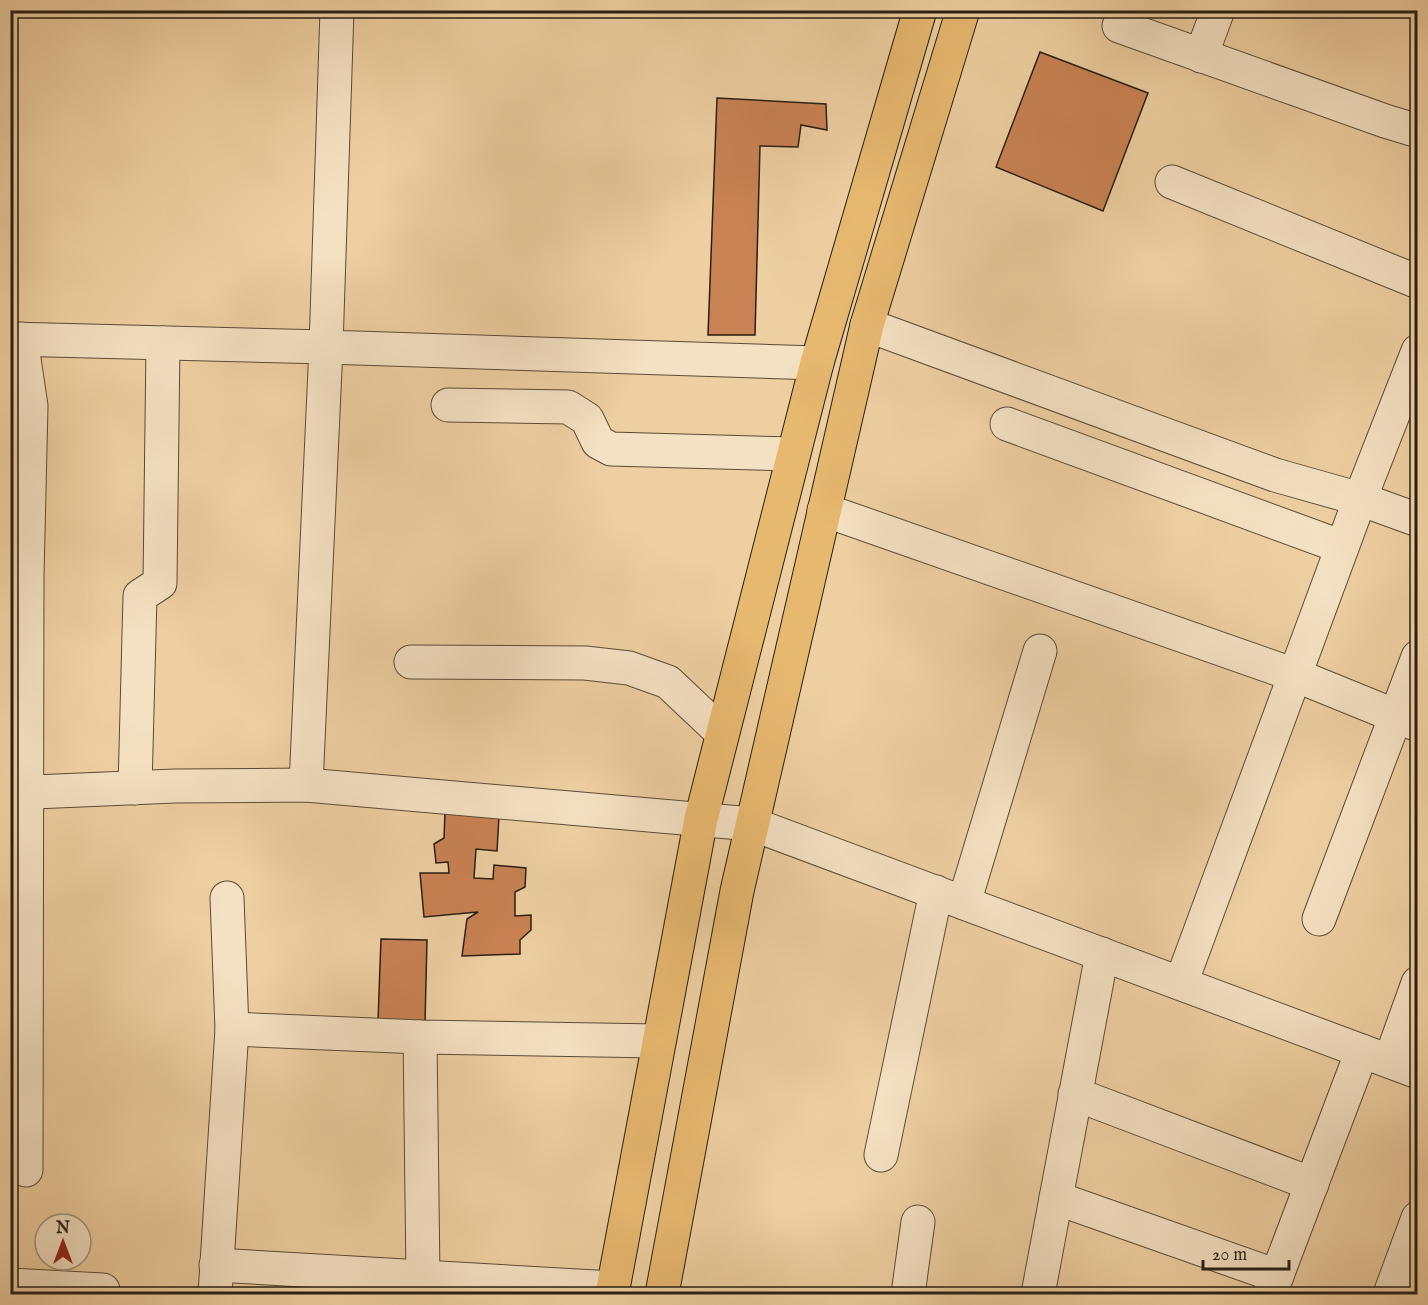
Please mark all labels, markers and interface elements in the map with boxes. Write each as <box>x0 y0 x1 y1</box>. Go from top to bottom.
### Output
north arrow <box>33 1212 93 1272</box>
text: N <box>55 1219 70 1239</box>
scale bar <box>1203 1233 1288 1271</box>
text: 20 m <box>1212 1244 1247 1267</box>

